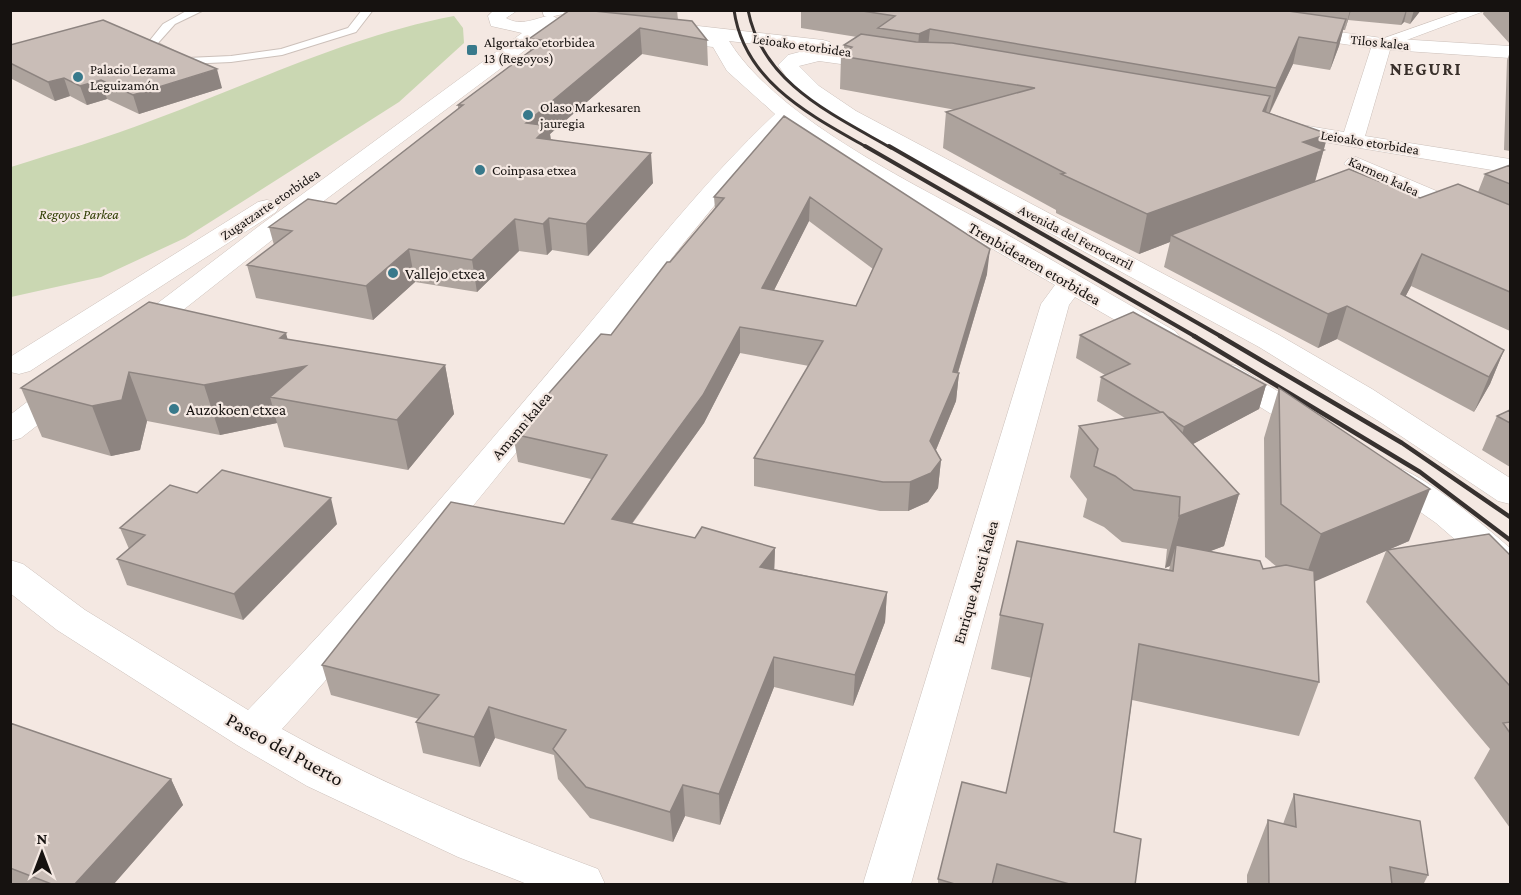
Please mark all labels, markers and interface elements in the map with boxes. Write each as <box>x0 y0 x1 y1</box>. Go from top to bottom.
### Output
street label: Leioako etorbidea <box>751 30 853 60</box>
street label: Tilos kalea <box>1350 31 1411 53</box>
place label: Algortako etorbidea 13 (Regoyos) <box>484 34 595 67</box>
marker: Algortako etorbidea 13 (Regoyos) <box>465 43 479 57</box>
district label: NEGURI <box>1390 59 1462 79</box>
place label: Palacio Lezama Leguizamón <box>90 61 176 93</box>
marker: Palacio Lezama Leguizamón <box>71 70 85 84</box>
place label: Olaso Markesaren jauregia <box>539 99 641 132</box>
marker: Olaso Markesaren jauregia <box>521 108 535 122</box>
street label: Leioako etorbidea <box>1319 126 1421 158</box>
street label: Karmen kalea <box>1346 153 1422 200</box>
place label: Coinpasa etxea <box>492 162 577 178</box>
marker: Coinpasa etxea <box>473 163 487 177</box>
street label: Zugatzarte etorbidea <box>217 165 323 243</box>
street label: Avenida del Ferrocarril <box>1016 201 1136 273</box>
park label: Regoyos Parkea <box>39 206 119 222</box>
street label: Trenbidearen etorbidea <box>966 219 1104 309</box>
place label: Vallejo etxea <box>405 265 486 283</box>
marker: Vallejo etxea <box>386 266 400 280</box>
street label: Amann kalea <box>488 388 555 463</box>
place label: Auzokoen etxea <box>186 401 287 418</box>
marker: Auzokoen etxea <box>167 402 181 416</box>
street label: Enrique Aresti kalea <box>950 518 1002 646</box>
street label: Paseo del Puerto <box>223 708 348 790</box>
north arrow <box>12 823 72 883</box>
text: N <box>37 830 48 847</box>

